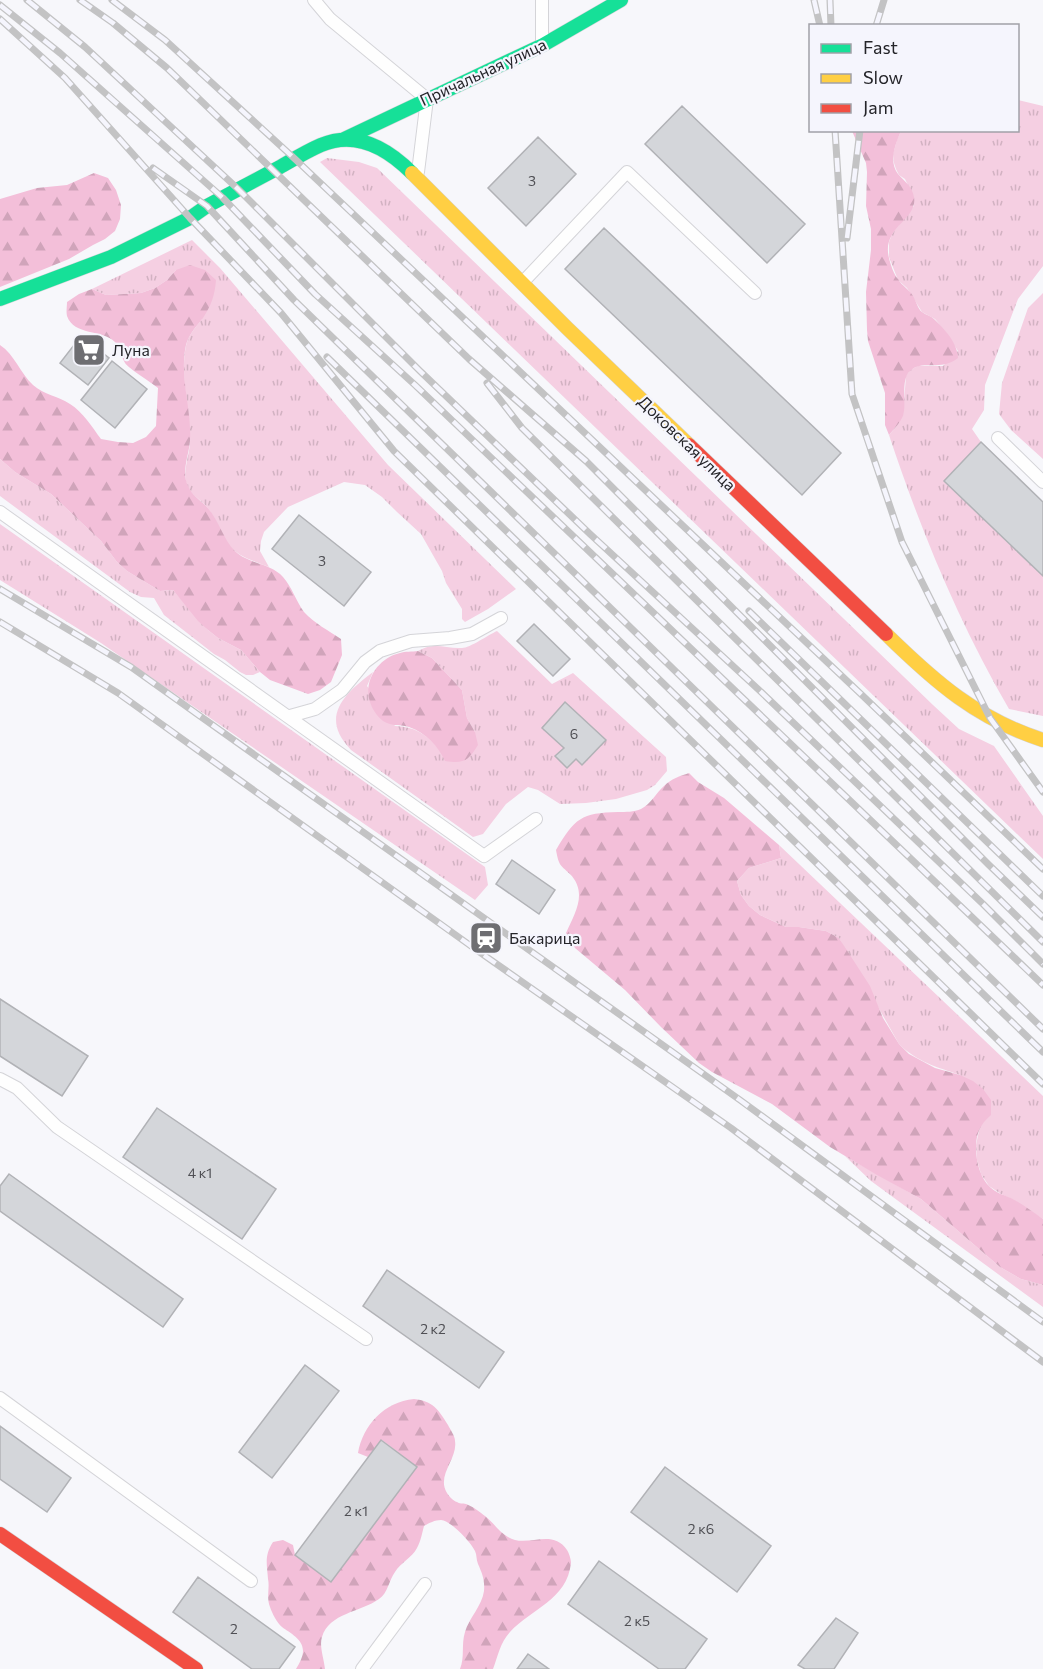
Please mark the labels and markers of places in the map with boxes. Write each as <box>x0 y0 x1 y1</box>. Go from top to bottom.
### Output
supermarket icon: Луна <box>71 332 107 368</box>
place label: Луна <box>112 340 150 359</box>
station icon: Бакарица <box>468 920 504 956</box>
place label: Бакарица <box>509 928 580 947</box>

